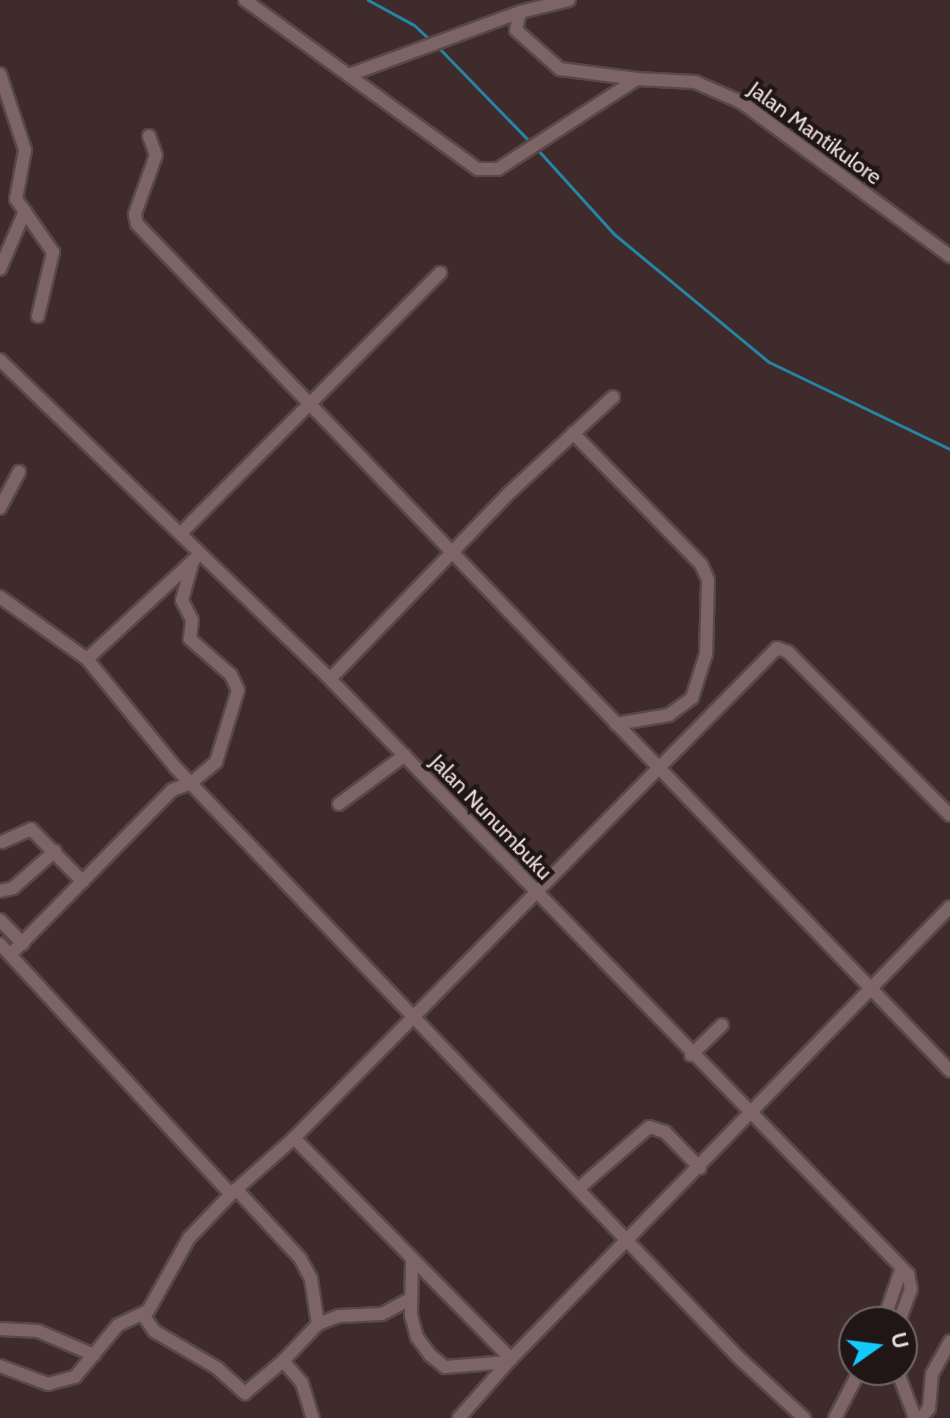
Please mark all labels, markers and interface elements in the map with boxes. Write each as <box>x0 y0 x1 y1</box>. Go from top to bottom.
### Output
street label: Jalan Mantikulore <box>743 76 887 190</box>
street label: Jalan Nunumbuku <box>425 749 557 885</box>
north arrow <box>838 1306 918 1386</box>
text: U <box>885 1330 915 1351</box>

